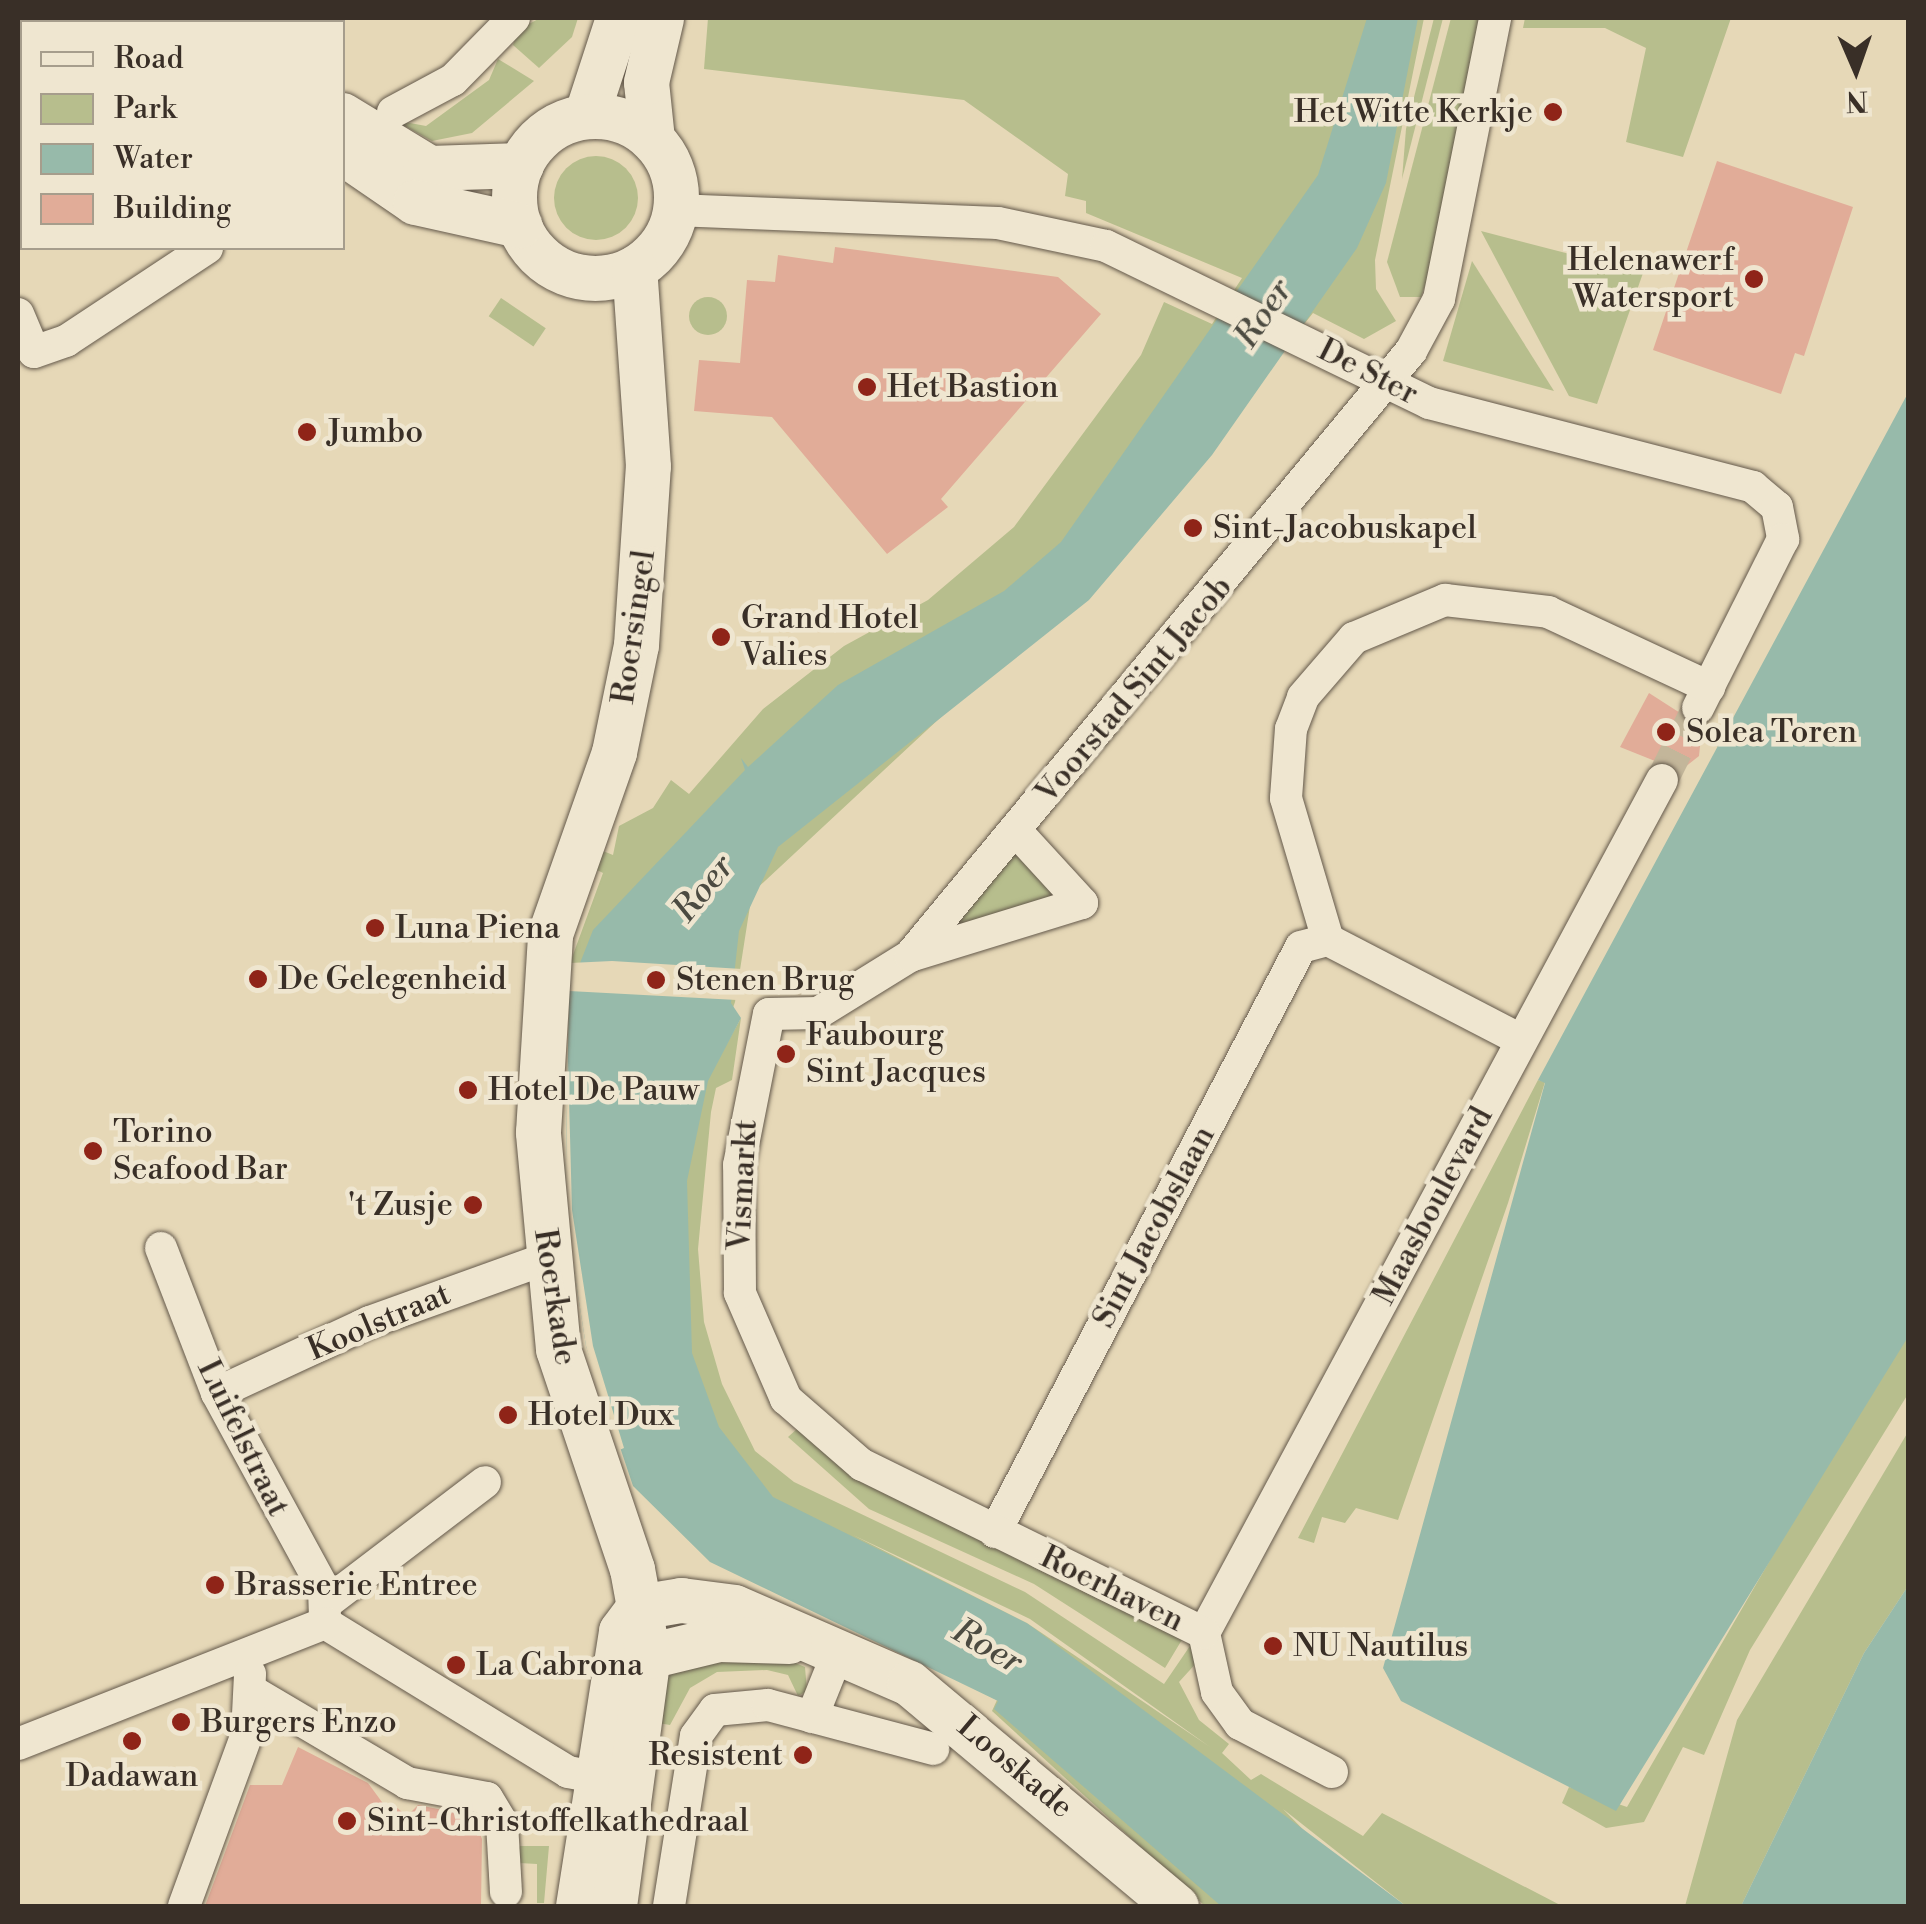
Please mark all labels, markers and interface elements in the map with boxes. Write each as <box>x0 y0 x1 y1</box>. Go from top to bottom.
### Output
legend <box>20 20 345 250</box>
north arrow <box>1806 20 1906 120</box>
text: Road <box>114 40 184 78</box>
text: N <box>1845 83 1869 118</box>
text: Park <box>114 90 176 128</box>
place label: Het Witte Kerkje <box>1294 93 1533 131</box>
marker: Het Witte Kerkje <box>1542 101 1564 123</box>
text: Water <box>114 140 193 178</box>
text: Building <box>114 190 231 228</box>
place label: Helenawerf Watersport <box>1567 242 1734 317</box>
marker: Helenawerf Watersport <box>1743 268 1765 290</box>
water label: Roer <box>1226 272 1302 356</box>
street label: De Ster <box>1312 331 1424 413</box>
place label: Het Bastion <box>887 368 1059 406</box>
marker: Het Bastion <box>856 376 878 398</box>
place label: Jumbo <box>327 413 423 451</box>
marker: Jumbo <box>296 421 318 443</box>
place label: Sint-Jacobuskapel <box>1213 509 1477 547</box>
marker: Sint-Jacobuskapel <box>1182 517 1204 539</box>
street label: Roersingel <box>604 547 664 707</box>
street label: Voorstad Sint Jacob <box>1028 569 1240 811</box>
place label: Grand Hotel Valies <box>741 600 918 675</box>
marker: Grand Hotel Valies <box>710 626 732 648</box>
place label: Solea Toren <box>1686 713 1857 751</box>
marker: Solea Toren <box>1655 721 1677 743</box>
water label: Roer <box>664 847 744 931</box>
place label: Luna Piena <box>395 909 560 947</box>
marker: Luna Piena <box>364 917 386 939</box>
place label: De Gelegenheid <box>278 960 506 998</box>
place label: Stenen Brug <box>676 961 855 999</box>
marker: De Gelegenheid <box>247 968 269 990</box>
marker: Stenen Brug <box>645 969 667 991</box>
place label: Faubourg Sint Jacques <box>806 1017 986 1092</box>
marker: Faubourg Sint Jacques <box>775 1043 797 1065</box>
place label: Hotel De Pauw <box>488 1071 699 1109</box>
marker: Hotel De Pauw <box>457 1079 479 1101</box>
street label: Maasboulevard <box>1365 1101 1501 1311</box>
place label: Torino Seafood Bar <box>113 1114 288 1189</box>
street label: Vismarkt <box>720 1118 766 1252</box>
street label: Sint Jacobslaan <box>1085 1120 1223 1334</box>
marker: Torino Seafood Bar <box>82 1140 104 1162</box>
place label: 't Zusje <box>348 1186 453 1224</box>
marker: 't Zusje <box>462 1194 484 1216</box>
street label: Roerkade <box>525 1226 585 1368</box>
street label: Koolstraat <box>302 1275 456 1369</box>
street label: Luifelstraat <box>189 1353 297 1523</box>
place label: Hotel Dux <box>528 1396 674 1434</box>
marker: Hotel Dux <box>497 1404 519 1426</box>
street label: Roerhaven <box>1034 1538 1190 1640</box>
place label: Brasserie Entree <box>235 1566 478 1604</box>
marker: Brasserie Entree <box>204 1574 226 1596</box>
water label: Roer <box>944 1610 1030 1684</box>
place label: NU Nautilus <box>1293 1627 1468 1665</box>
marker: NU Nautilus <box>1262 1635 1284 1657</box>
place label: La Cabrona <box>476 1646 643 1684</box>
marker: La Cabrona <box>445 1654 467 1676</box>
place label: Burgers Enzo <box>201 1703 397 1741</box>
street label: Looskade <box>949 1707 1081 1827</box>
marker: Burgers Enzo <box>170 1711 192 1733</box>
marker: Dadawan <box>121 1730 143 1752</box>
place label: Resistent <box>649 1736 783 1774</box>
marker: Resistent <box>792 1744 814 1766</box>
place label: Dadawan <box>66 1757 198 1795</box>
place label: Sint-Christoffelkathedraal <box>367 1802 749 1840</box>
marker: Sint-Christoffelkathedraal <box>336 1810 358 1832</box>

